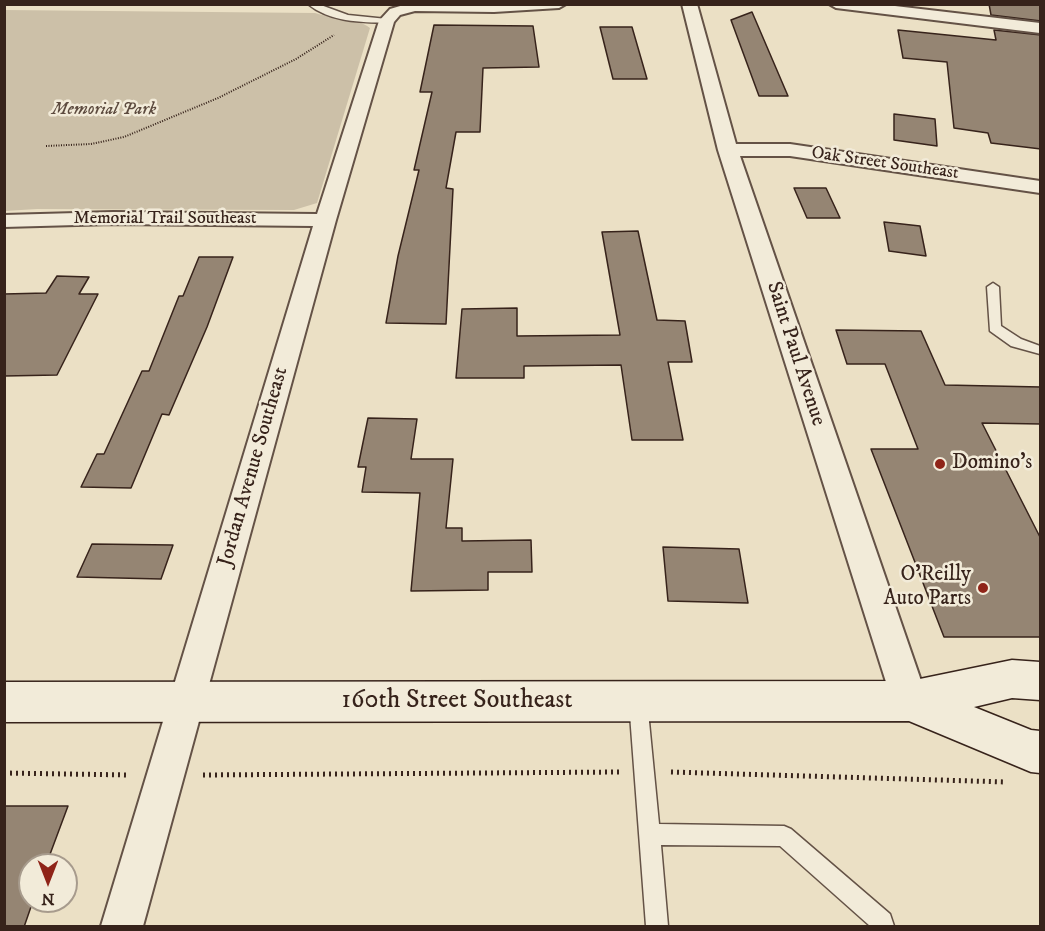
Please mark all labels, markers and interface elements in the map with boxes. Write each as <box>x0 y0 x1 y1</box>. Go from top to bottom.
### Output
park label: Memorial Park <box>52 99 156 121</box>
street label: Oak Street Southeast <box>810 143 960 185</box>
street label: Memorial Trail Southeast <box>74 208 256 230</box>
street label: Saint Paul Avenue <box>760 279 830 429</box>
street label: Jordan Avenue Southeast <box>213 364 295 570</box>
place label: Domino's <box>952 451 1032 477</box>
marker: Domino's <box>933 457 947 471</box>
place label: O'Reilly Auto Parts <box>883 563 971 613</box>
marker: O'Reilly Auto Parts <box>976 581 990 595</box>
street label: 160th Street Southeast <box>341 686 573 718</box>
north arrow <box>18 853 78 913</box>
text: N <box>41 889 55 909</box>

